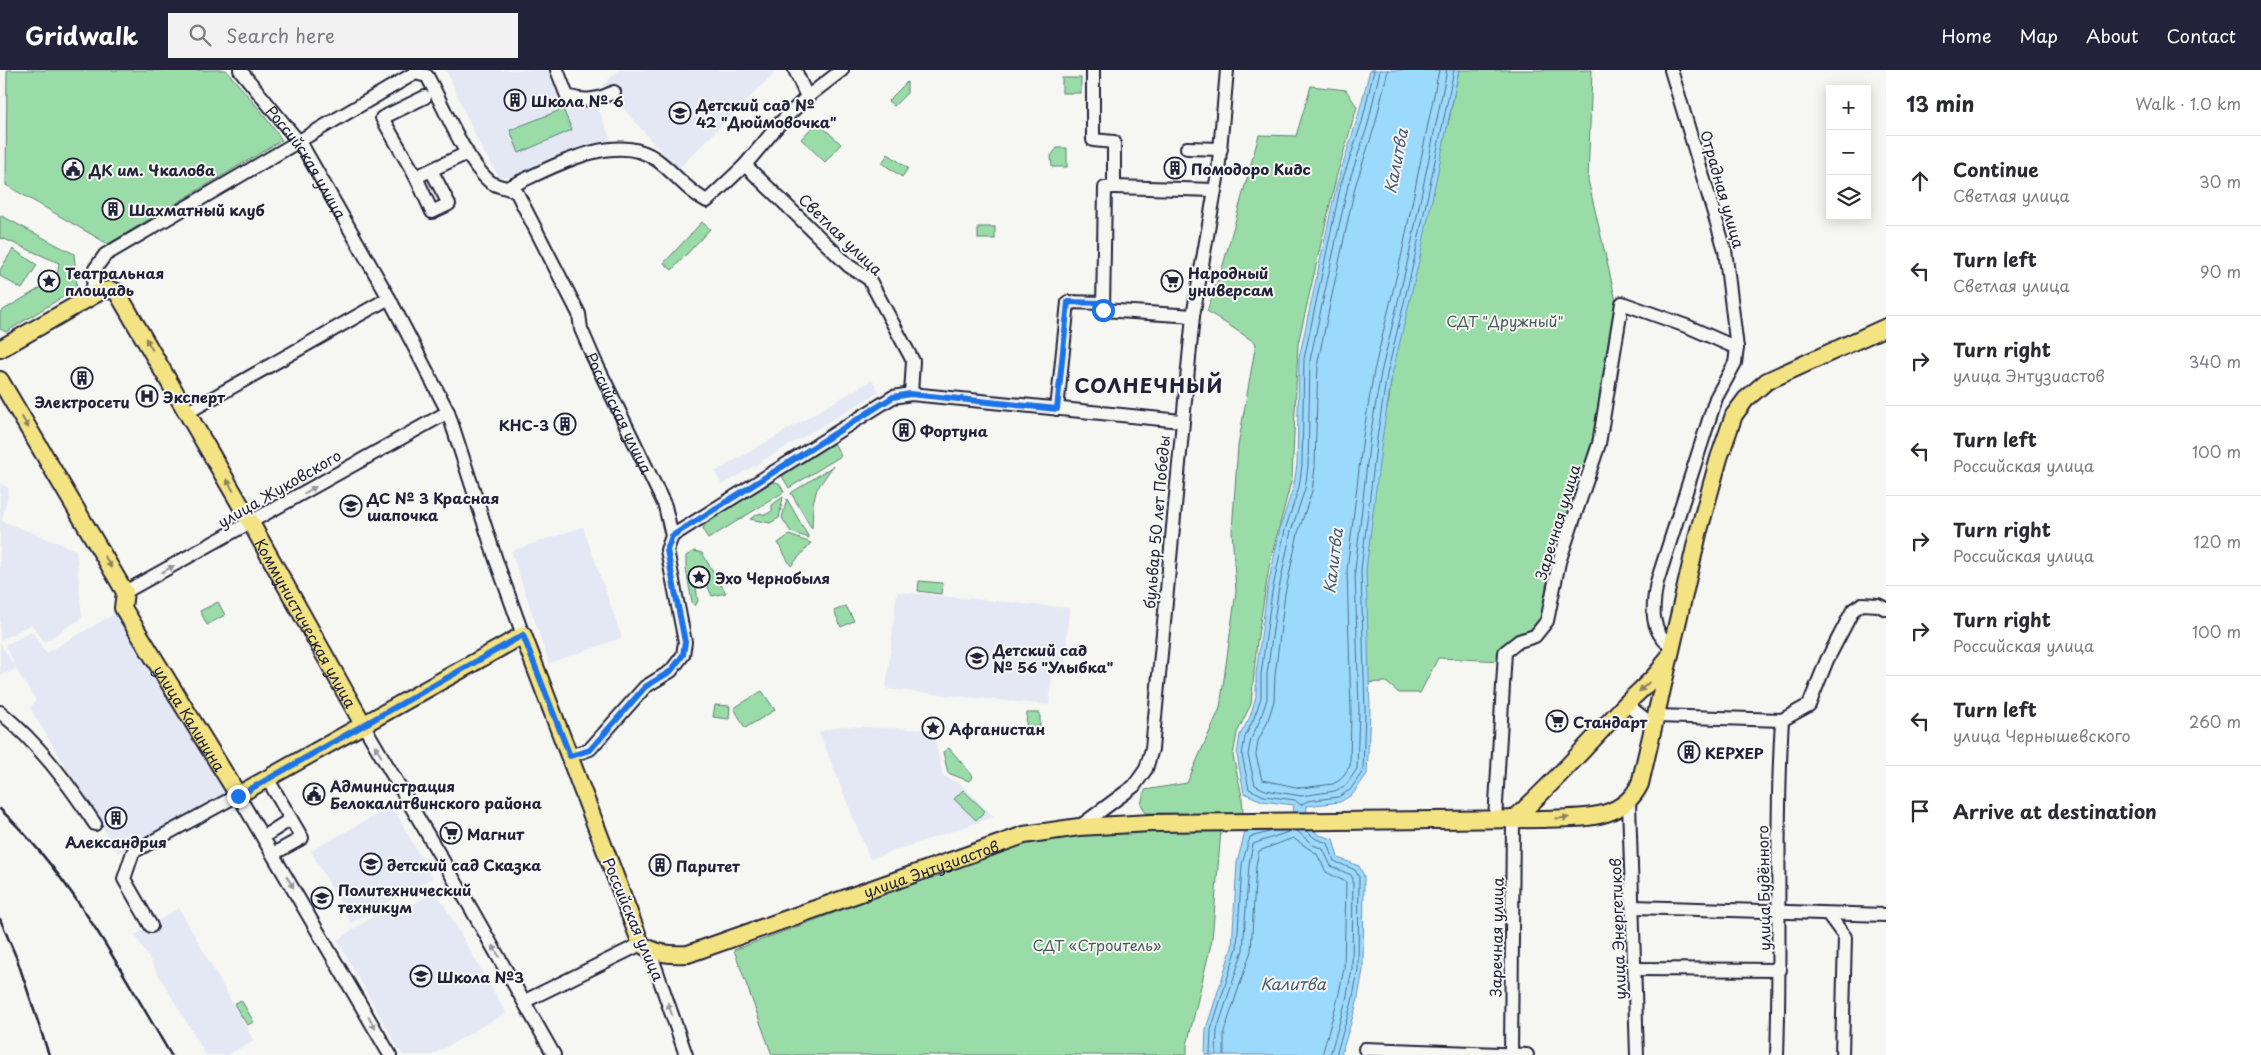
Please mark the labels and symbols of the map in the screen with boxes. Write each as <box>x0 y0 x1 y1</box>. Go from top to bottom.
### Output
building icon: Школа № 6 <box>503 88 527 112</box>
place label: Школа № 6 <box>531 89 624 112</box>
place label: Детский сад № 42 "Дюймовочка" <box>695 93 837 133</box>
street label: Российская улица <box>261 100 353 223</box>
school or university icon: Детский сад № 42 "Дюймовочка" <box>668 101 692 125</box>
water label: Калитва <box>1377 126 1413 195</box>
street label: Отрадная улица <box>1695 127 1751 251</box>
building icon: Помодоро Кидс <box>1163 156 1187 180</box>
public building icon: ДК им. Чкалова <box>61 157 85 181</box>
place label: Помодоро Кидс <box>1191 157 1311 180</box>
place label: ДК им. Чкалова <box>88 158 215 181</box>
street label: Светлая улица <box>794 188 889 281</box>
building icon: Шахматный клуб <box>101 197 125 221</box>
place label: Шахматный клуб <box>129 198 265 221</box>
place label: Театральная площадь <box>65 261 164 301</box>
place label: Народный универсам <box>1188 261 1274 301</box>
place icon: Театральная площадь <box>37 269 61 293</box>
supermarket icon: Народный универсам <box>1160 269 1184 293</box>
route start <box>1092 299 1115 322</box>
park label: СДТ "Дружный" <box>1446 309 1564 332</box>
one-way arrow <box>144 337 153 350</box>
street label: Российская улица <box>581 348 659 478</box>
building icon: Электросети <box>70 366 94 390</box>
district label: СОЛНЕЧНЫЙ <box>1075 370 1223 400</box>
hospital icon: Эксперт <box>135 384 159 408</box>
place label: Эксперт <box>163 385 226 408</box>
place label: Электросети <box>34 390 130 413</box>
building icon: КНС-3 <box>553 412 577 436</box>
place label: КНС-3 <box>499 413 549 436</box>
one-way arrow <box>21 415 30 429</box>
building icon: Фортуна <box>892 418 916 442</box>
place label: Фортуна <box>920 419 988 442</box>
street label: бульвар 50 лет Победы <box>1137 434 1175 610</box>
street label: улица Жуковского <box>213 443 345 533</box>
street label: Заречная улица <box>1529 461 1586 583</box>
one-way arrow <box>225 478 234 491</box>
one-way arrow <box>303 485 316 494</box>
place label: ДС № 3 Красная шапочка <box>366 486 499 526</box>
school or university icon: ДС № 3 Красная шапочка <box>339 494 363 518</box>
water label: Калитва <box>1316 526 1348 595</box>
street label: Коммунистическая улица <box>250 534 363 712</box>
one-way arrow <box>103 555 112 569</box>
one-way arrow <box>160 565 175 573</box>
place icon: Эхо Чернобыля <box>687 565 711 589</box>
place label: Эхо Чернобыля <box>715 566 830 589</box>
place label: Детский сад № 56 "Улыбка" <box>992 638 1113 678</box>
school or university icon: Детский сад № 56 "Улыбка" <box>965 646 989 670</box>
street label: улица Калинина <box>149 660 232 776</box>
one-way arrow <box>1639 681 1651 693</box>
supermarket icon: Стандарт <box>1545 709 1569 733</box>
place label: Стандарт <box>1573 710 1648 733</box>
place icon: Афганистан <box>921 716 945 740</box>
place label: Афганистан <box>949 717 1045 740</box>
building icon: КЕРХЕР <box>1677 740 1701 764</box>
place label: КЕРХЕР <box>1705 741 1764 764</box>
one-way arrow <box>373 744 382 757</box>
place label: Администрация Белокалитвинского района <box>330 774 542 814</box>
public building icon: Администрация Белокалитвинского района <box>302 782 326 806</box>
route end <box>227 785 250 808</box>
building icon: Александрия <box>104 806 128 830</box>
one-way arrow <box>1554 814 1570 822</box>
supermarket icon: Магнит <box>439 821 463 845</box>
place label: Магнит <box>467 822 525 845</box>
street label: улица Будённого <box>1750 825 1776 951</box>
place label: Александрия <box>65 830 167 853</box>
street label: улица Энтузиастов <box>860 833 1002 903</box>
school or university icon: детский сад Сказка <box>359 852 383 876</box>
place label: детский сад Сказка <box>387 853 541 876</box>
building icon: Паритет <box>648 853 672 877</box>
street label: Российская улица <box>598 854 671 985</box>
place label: Паритет <box>676 854 740 877</box>
street label: улица Энергетиков <box>1603 857 1631 1000</box>
one-way arrow <box>285 876 294 889</box>
street label: Заречная улица <box>1483 876 1509 997</box>
place label: Политехнический техникум <box>338 878 471 918</box>
school or university icon: Политехнический техникум <box>310 886 334 910</box>
park label: СДТ «Строитель» <box>1033 933 1162 956</box>
one-way arrow <box>492 944 500 959</box>
school or university icon: Школа №3 <box>409 964 433 988</box>
place label: Школа №3 <box>437 965 524 988</box>
water label: Калитва <box>1260 971 1327 995</box>
one-way arrow <box>665 1001 673 1016</box>
one-way arrow <box>367 1016 376 1029</box>

